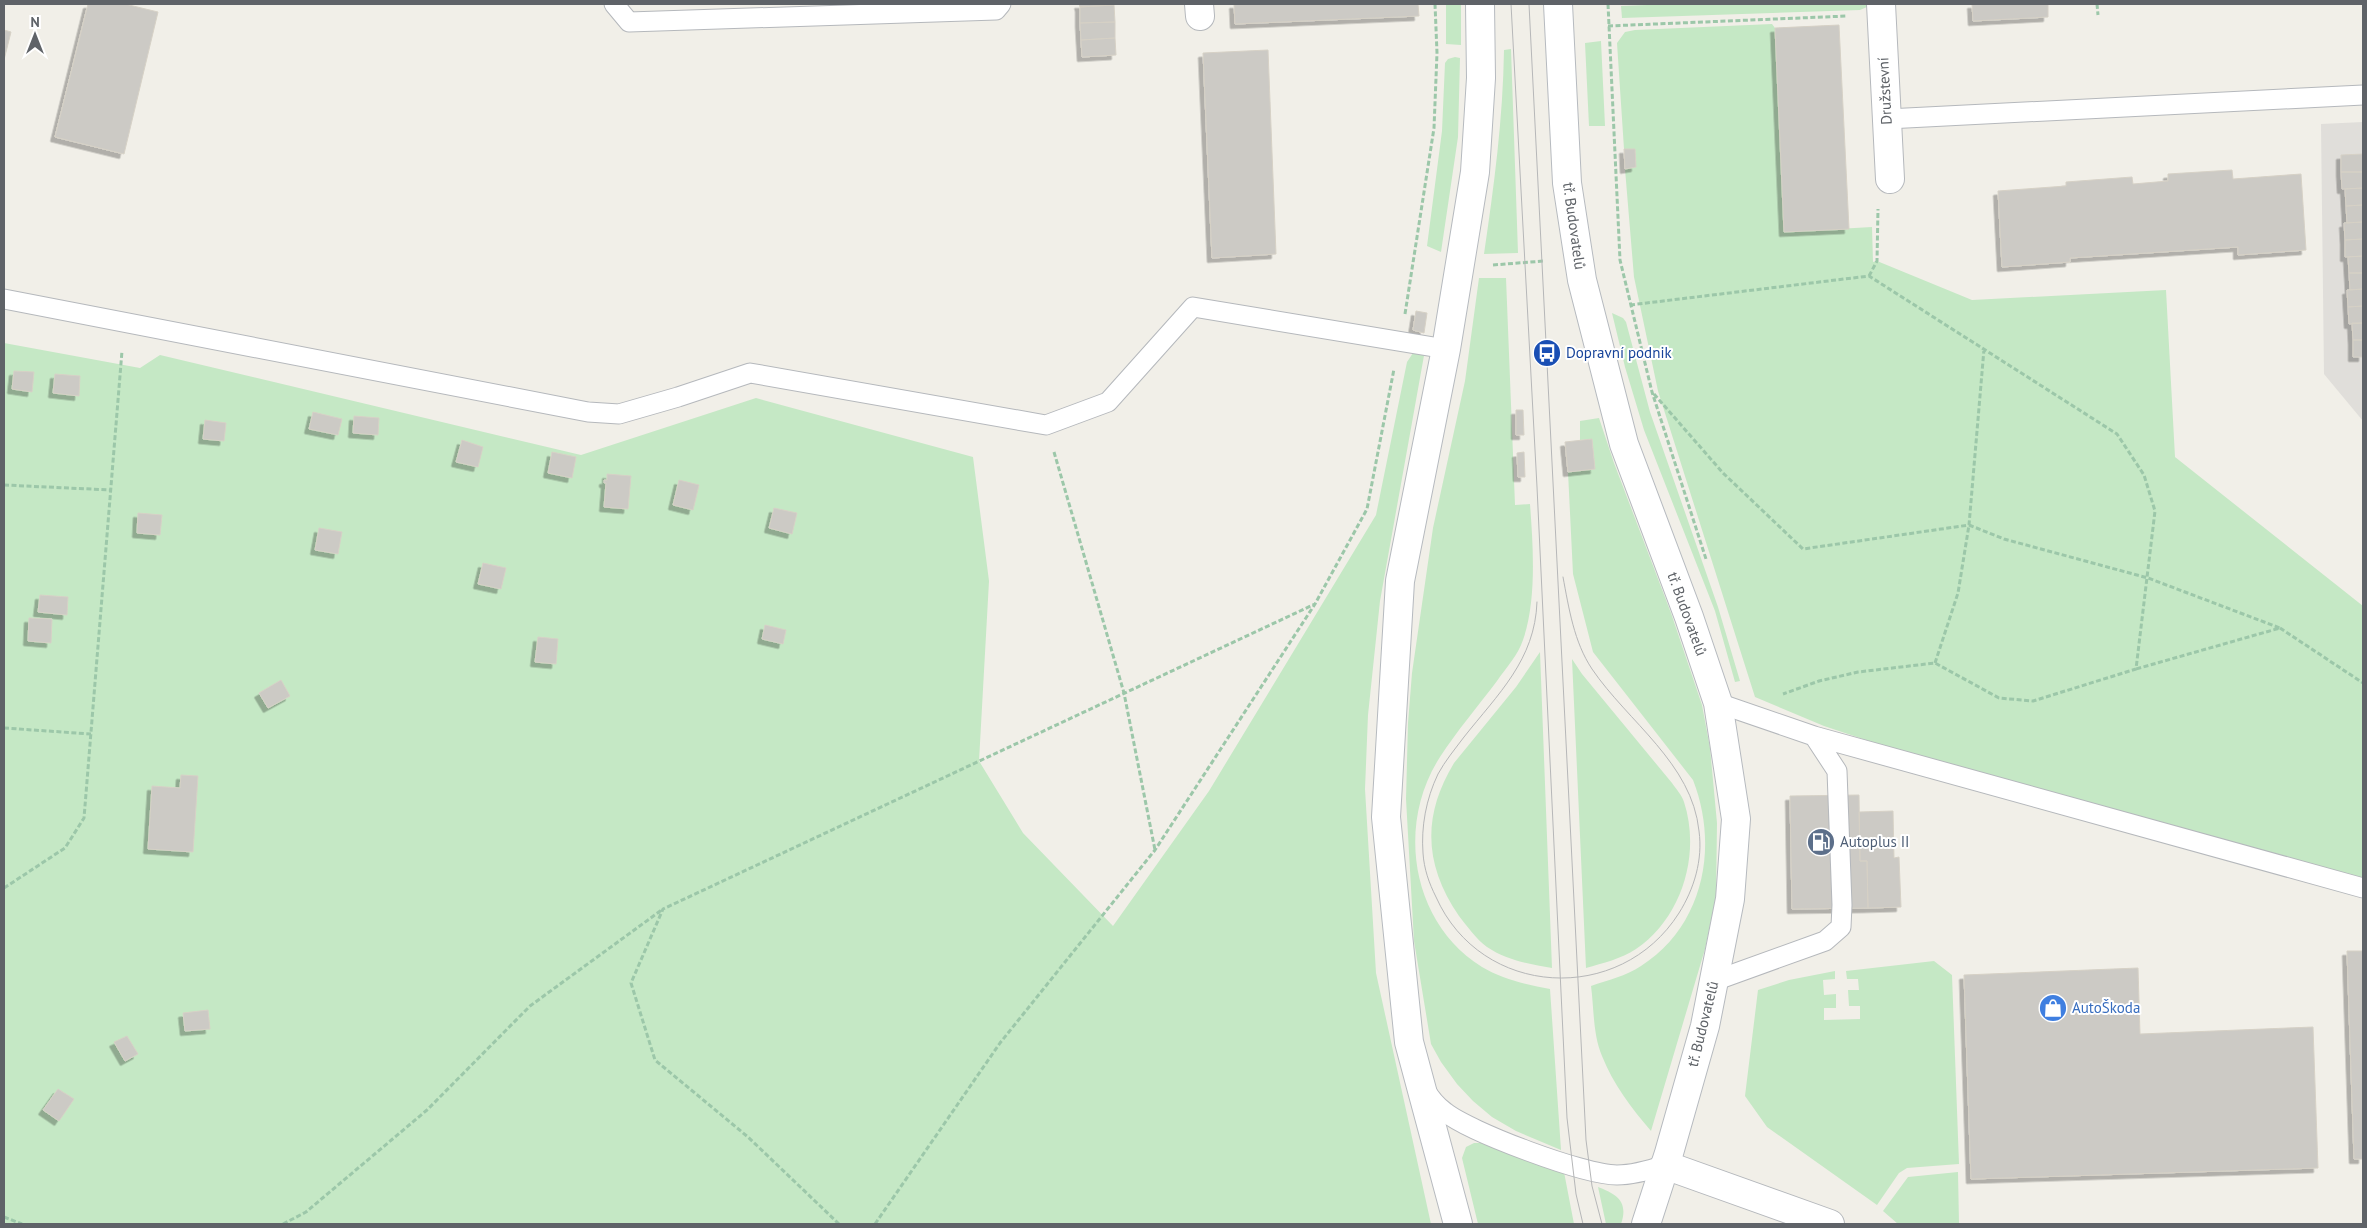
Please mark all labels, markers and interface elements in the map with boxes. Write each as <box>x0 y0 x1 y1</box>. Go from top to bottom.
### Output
north arrow <box>10 10 60 60</box>
text: N <box>30 13 40 31</box>
street label: Družstevní <box>1873 57 1896 125</box>
street label: tř. Budovatelů <box>1559 181 1590 271</box>
bus stop icon: Dopravní podnik <box>1532 338 1562 368</box>
place label: Dopravní podnik <box>1566 343 1672 362</box>
street label: tř. Budovatelů <box>1664 569 1711 658</box>
fuel station icon: Autoplus II <box>1806 827 1836 857</box>
place label: Autoplus II <box>1840 832 1909 851</box>
street label: tř. Budovatelů <box>1683 979 1722 1069</box>
shop icon: AutoŠkoda <box>2038 993 2068 1023</box>
place label: AutoŠkoda <box>2072 998 2140 1017</box>

